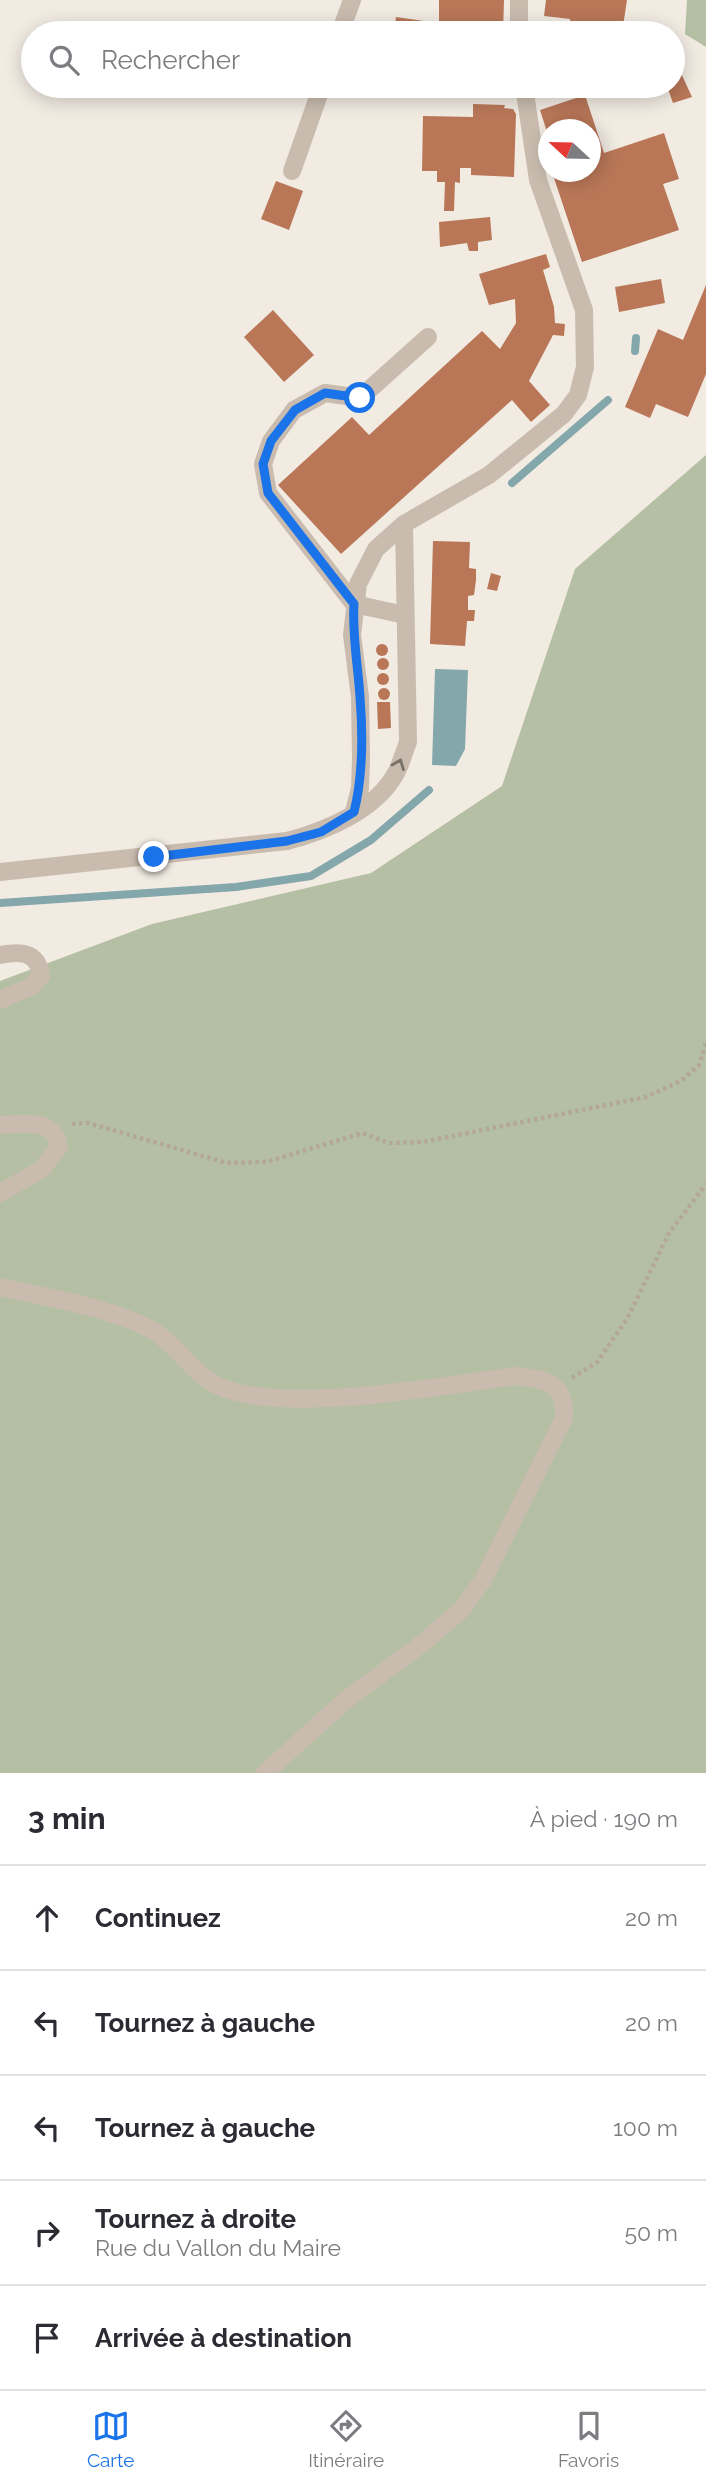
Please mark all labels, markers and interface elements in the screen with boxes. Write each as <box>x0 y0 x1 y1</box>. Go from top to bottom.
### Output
search box <box>21 21 685 98</box>
icon: search <box>45 41 83 79</box>
text: Rechercher <box>101 45 240 75</box>
north arrow <box>538 119 601 182</box>
route start <box>344 382 375 413</box>
one-way arrow <box>391 759 405 771</box>
route end <box>138 841 169 872</box>
text: 3 min <box>28 1801 106 1836</box>
text: À pied · 190 m <box>530 1805 678 1832</box>
icon: ahead <box>28 1899 66 1937</box>
text: Continuez <box>95 1903 221 1933</box>
text: 20 m <box>625 1904 678 1931</box>
icon: left <box>28 2004 66 2042</box>
text: Tournez à gauche <box>95 2008 315 2038</box>
text: 20 m <box>625 2009 678 2036</box>
icon: left <box>28 2109 66 2147</box>
text: Tournez à gauche <box>95 2113 315 2143</box>
text: 100 m <box>613 2114 678 2141</box>
text: Tournez à droite <box>95 2204 296 2234</box>
icon: right <box>28 2214 66 2252</box>
text: 50 m <box>624 2219 678 2246</box>
text: Rue du Vallon du Maire <box>95 2234 341 2261</box>
icon: arrive <box>28 2319 66 2357</box>
text: Arrivée à destination <box>95 2323 352 2353</box>
tab: Carte <box>87 2407 134 2471</box>
tab: Itinéraire <box>308 2407 384 2471</box>
tab: Favoris <box>558 2407 619 2471</box>

